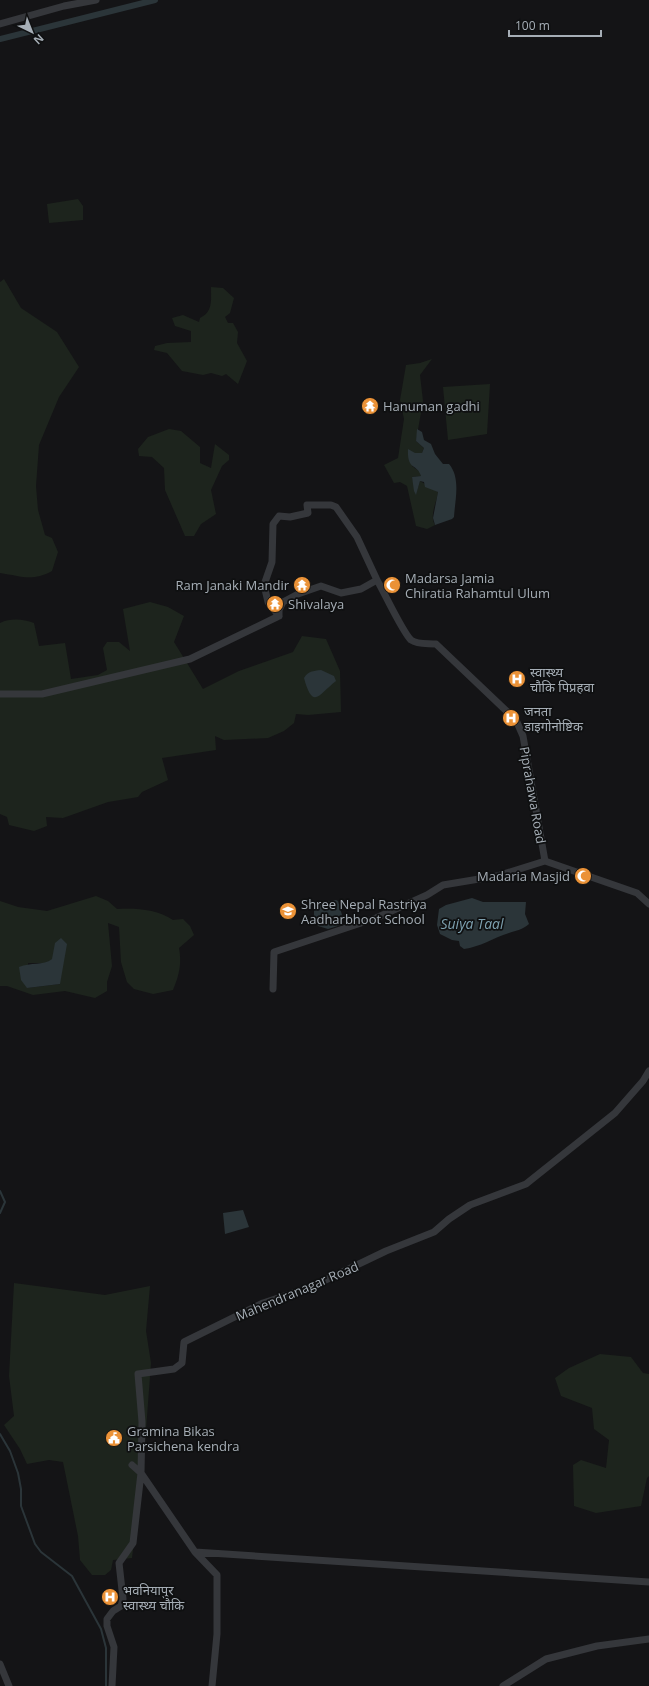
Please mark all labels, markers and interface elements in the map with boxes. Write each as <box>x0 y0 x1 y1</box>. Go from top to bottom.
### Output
north arrow <box>12 12 52 52</box>
scale bar <box>509 12 601 38</box>
text: 100 m <box>515 17 550 34</box>
text: N <box>31 31 48 48</box>
temple icon: Hanuman gadhi <box>360 396 380 416</box>
place label: Hanuman gadhi <box>383 397 480 415</box>
place label: Madarsa Jamia Chiratia Rahamtul Ulum <box>405 569 550 602</box>
temple icon: Ram Janaki Mandir <box>292 575 312 595</box>
mosque icon: Madarsa Jamia Chiratia Rahamtul Ulum <box>382 575 402 595</box>
place label: Ram Janaki Mandir <box>176 576 290 594</box>
temple icon: Shivalaya <box>265 594 285 614</box>
place label: Shivalaya <box>288 595 344 613</box>
place label: स्वास्थ्य चाैकि पिप्रहवा <box>530 663 595 696</box>
hospital icon: स्वास्थ्य चाैकि पिप्रहवा <box>507 669 527 689</box>
place label: जनता डाइगोनोष्टिक <box>523 702 584 735</box>
hospital icon: जनता डाइगोनोष्टिक <box>501 708 521 728</box>
street label: Piprahawa Road <box>516 745 550 845</box>
mosque icon: Madaria Masjid <box>573 866 593 886</box>
place label: Madaria Masjid <box>477 867 570 885</box>
place label: Shree Nepal Rastriya Aadharbhoot School <box>301 895 427 928</box>
school or university icon: Shree Nepal Rastriya Aadharbhoot School <box>278 901 298 921</box>
water label: Suiya Taal <box>440 914 504 933</box>
street label: Mahendranagar Road <box>233 1257 361 1325</box>
place label: Gramina Bikas Parsichena kendra <box>127 1422 240 1455</box>
public building icon: Gramina Bikas Parsichena kendra <box>104 1428 124 1448</box>
place label: भवनियापुर स्वास्थ्य चाैकि <box>123 1581 185 1614</box>
hospital icon: भवनियापुर स्वास्थ्य चाैकि <box>100 1587 120 1607</box>

